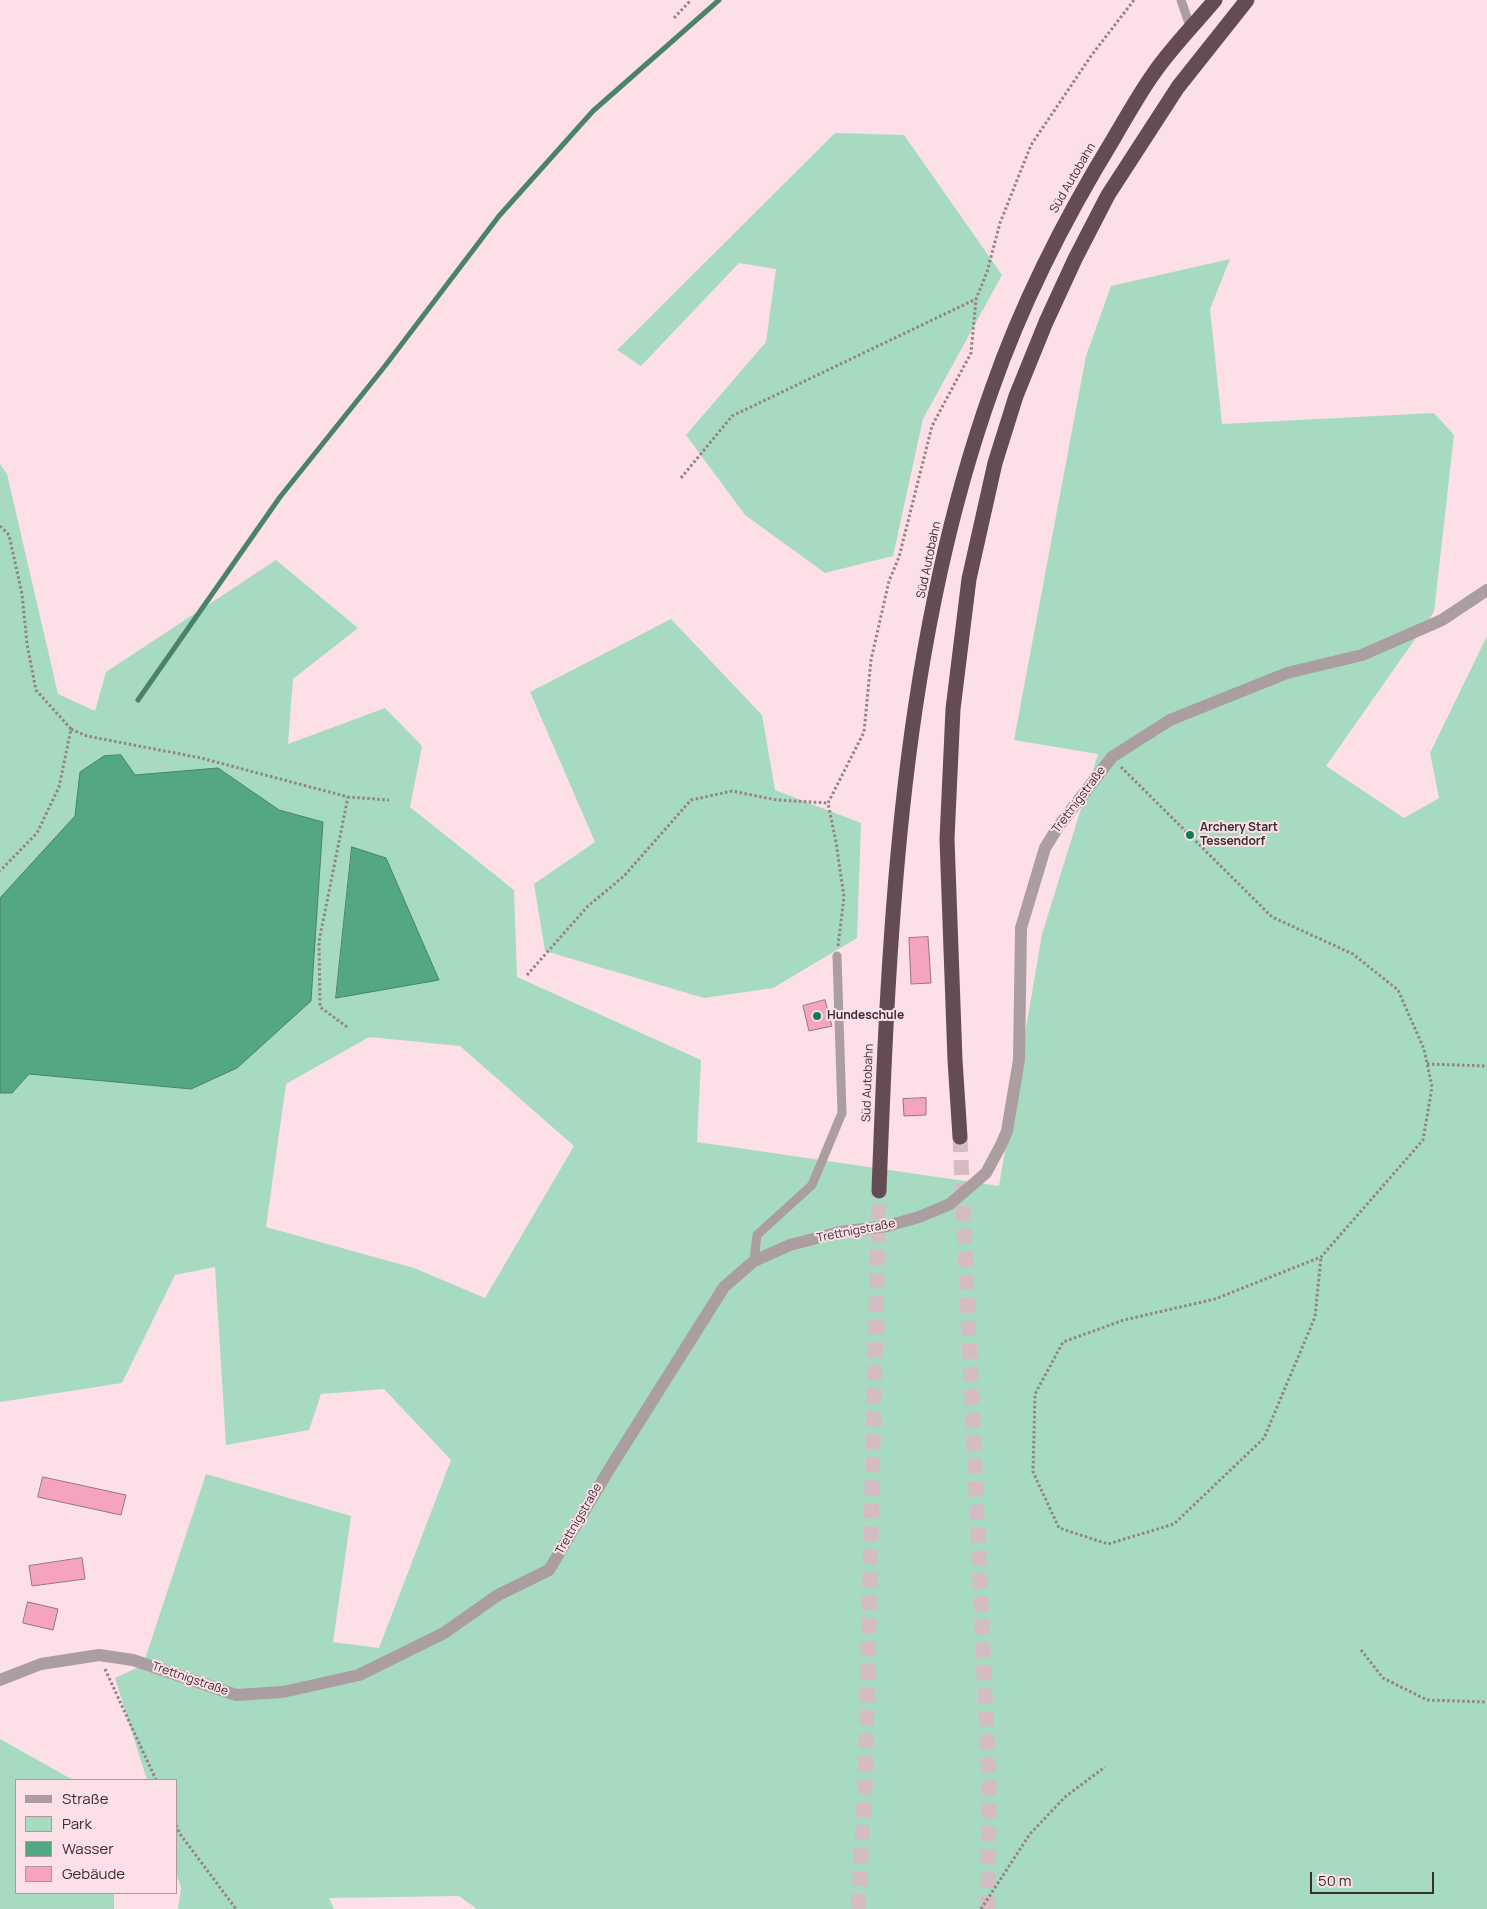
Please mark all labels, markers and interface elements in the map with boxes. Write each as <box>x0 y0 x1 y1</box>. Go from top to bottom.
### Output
street label: Süd Autobahn <box>1047 140 1099 216</box>
street label: Süd Autobahn <box>914 520 944 600</box>
street label: Trettnigstraße <box>1049 764 1109 836</box>
place label: Archery Start Tessendorf <box>1200 821 1278 849</box>
marker: Archery Start Tessendorf <box>1184 829 1196 841</box>
place label: Hundeschule <box>827 1009 904 1023</box>
marker: Hundeschule <box>811 1010 823 1022</box>
street label: Süd Autobahn <box>859 1044 877 1122</box>
street label: Trettnigstraße <box>815 1216 897 1246</box>
street label: Trettnigstraße <box>553 1481 605 1557</box>
street label: Trettnigstraße <box>150 1659 230 1699</box>
legend <box>15 1779 178 1894</box>
text: Straße <box>62 1788 108 1809</box>
text: Park <box>62 1813 92 1834</box>
text: Wasser <box>62 1838 114 1859</box>
scale bar <box>1312 1862 1436 1894</box>
text: Gebäude <box>62 1863 125 1884</box>
text: 50 m <box>1318 1870 1352 1891</box>

